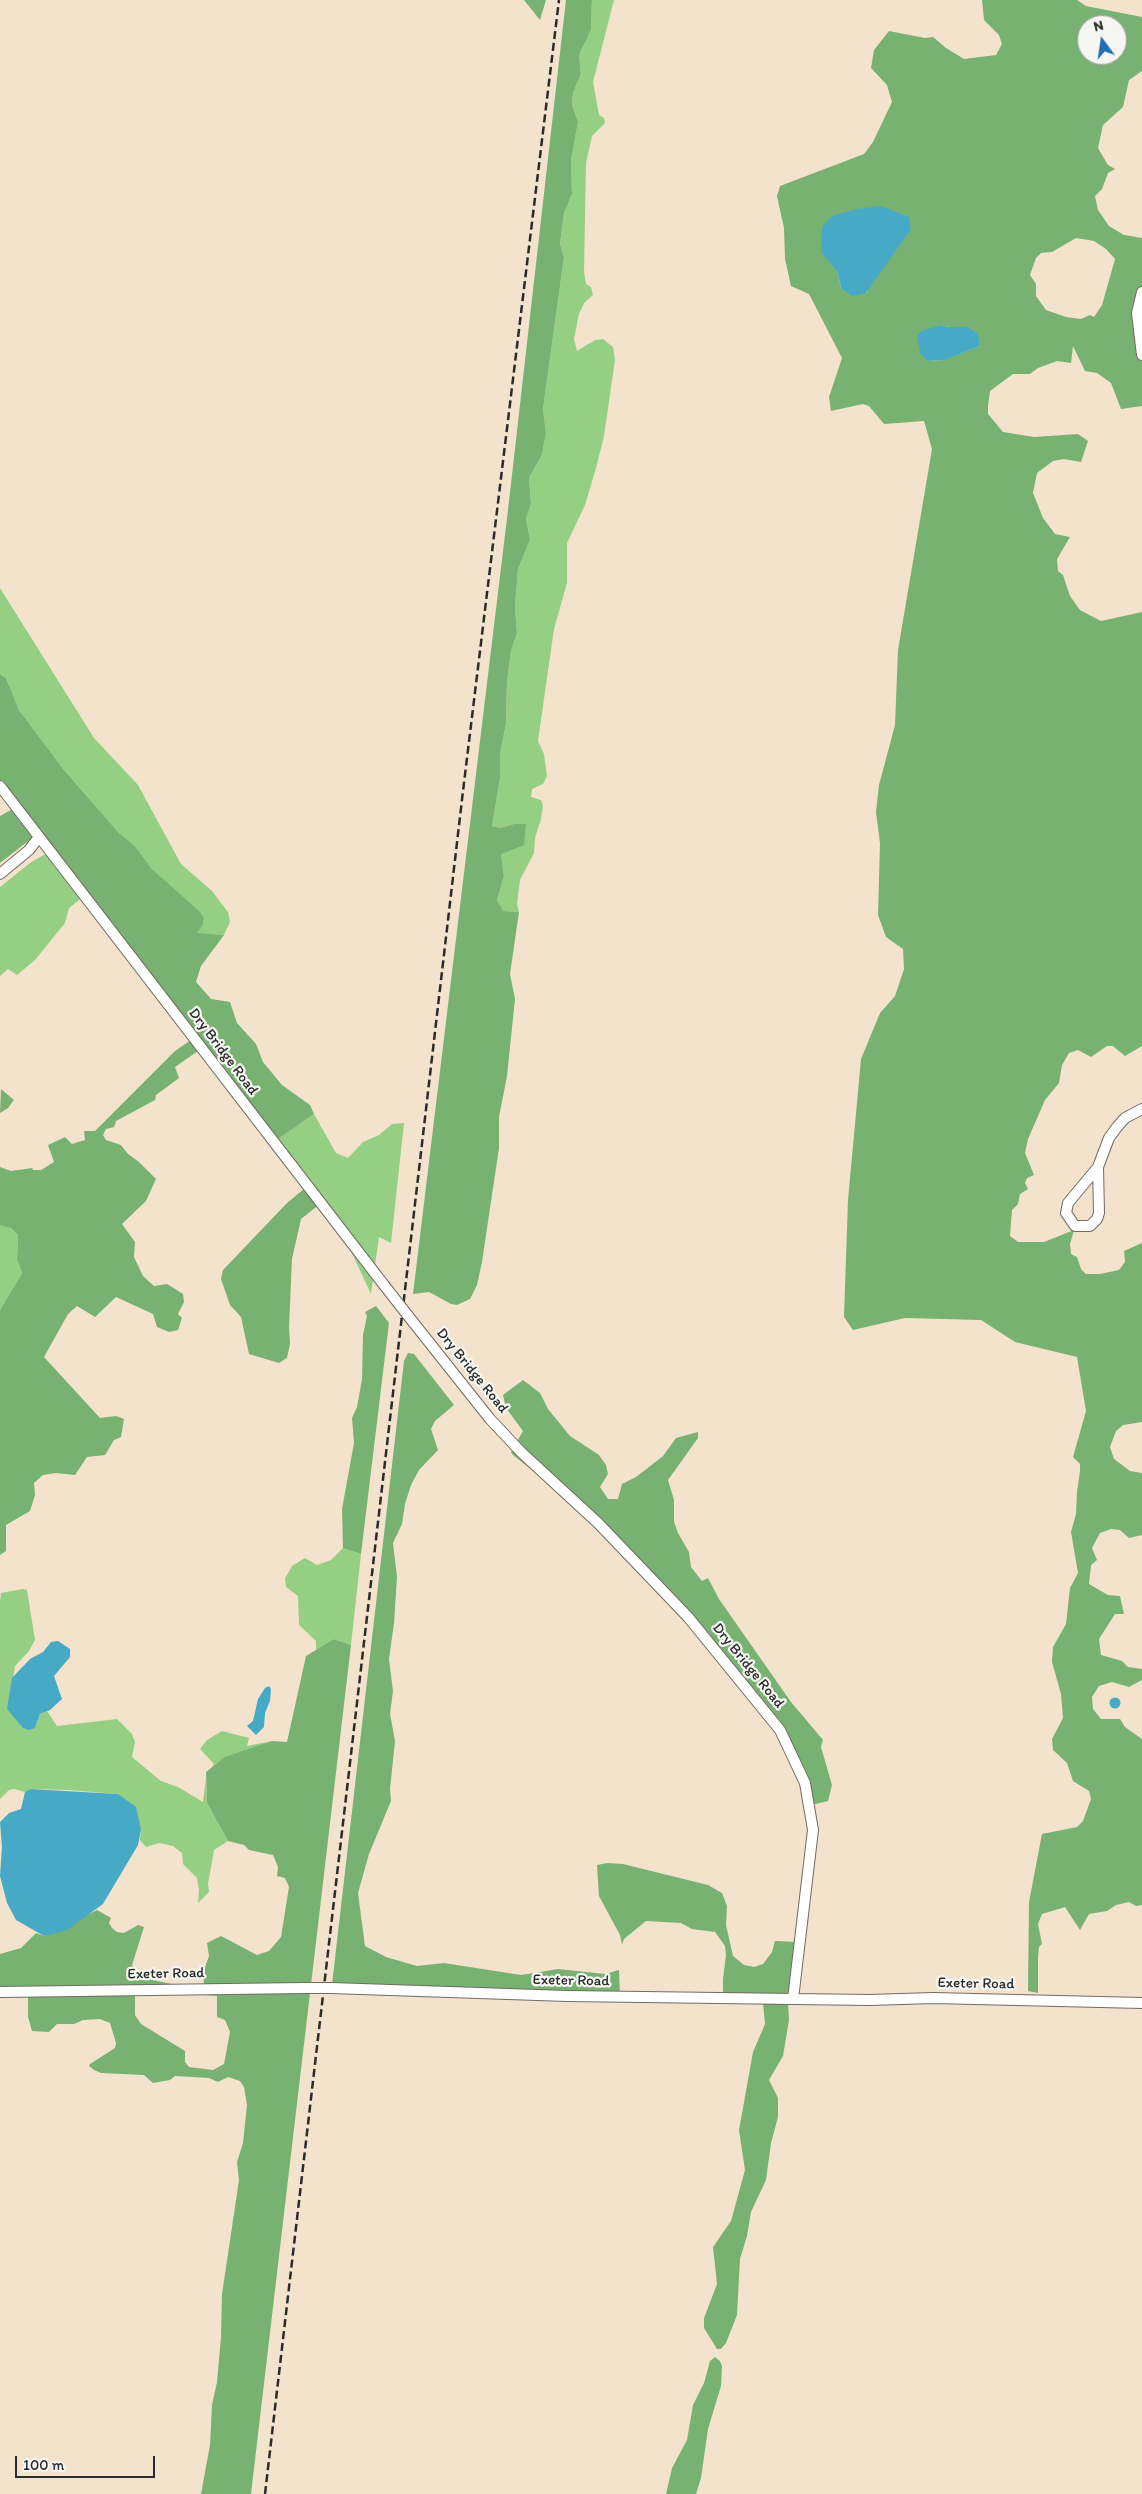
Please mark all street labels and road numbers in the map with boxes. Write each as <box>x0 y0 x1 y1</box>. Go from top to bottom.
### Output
street label: Dry Bridge Road <box>184 1005 262 1099</box>
street label: Dry Bridge Road <box>432 1325 512 1417</box>
street label: Dry Bridge Road <box>708 1620 788 1712</box>
street label: Exeter Road <box>127 1964 205 1984</box>
street label: Exeter Road <box>532 1971 610 1991</box>
street label: Exeter Road <box>937 1974 1015 1994</box>

